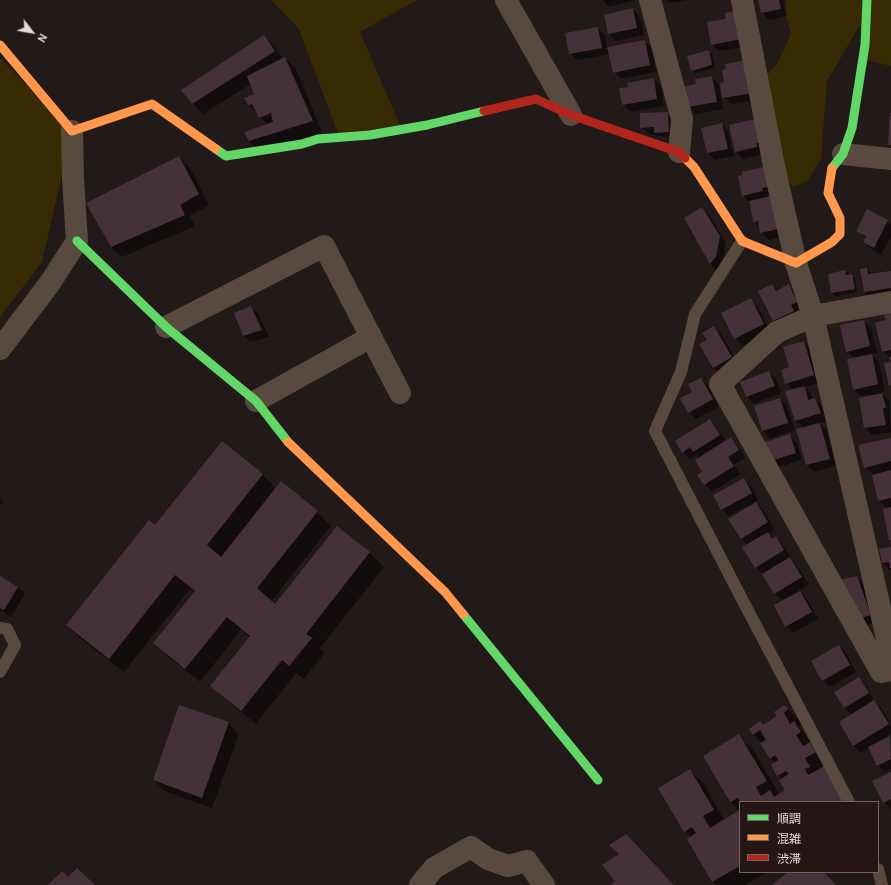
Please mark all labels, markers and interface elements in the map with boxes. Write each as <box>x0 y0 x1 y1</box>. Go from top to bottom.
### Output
north arrow <box>12 12 52 52</box>
text: N <box>34 31 50 45</box>
legend <box>739 801 879 873</box>
text: 順調 <box>777 811 801 826</box>
text: 混雑 <box>777 831 801 846</box>
text: 渋滞 <box>777 851 801 866</box>

